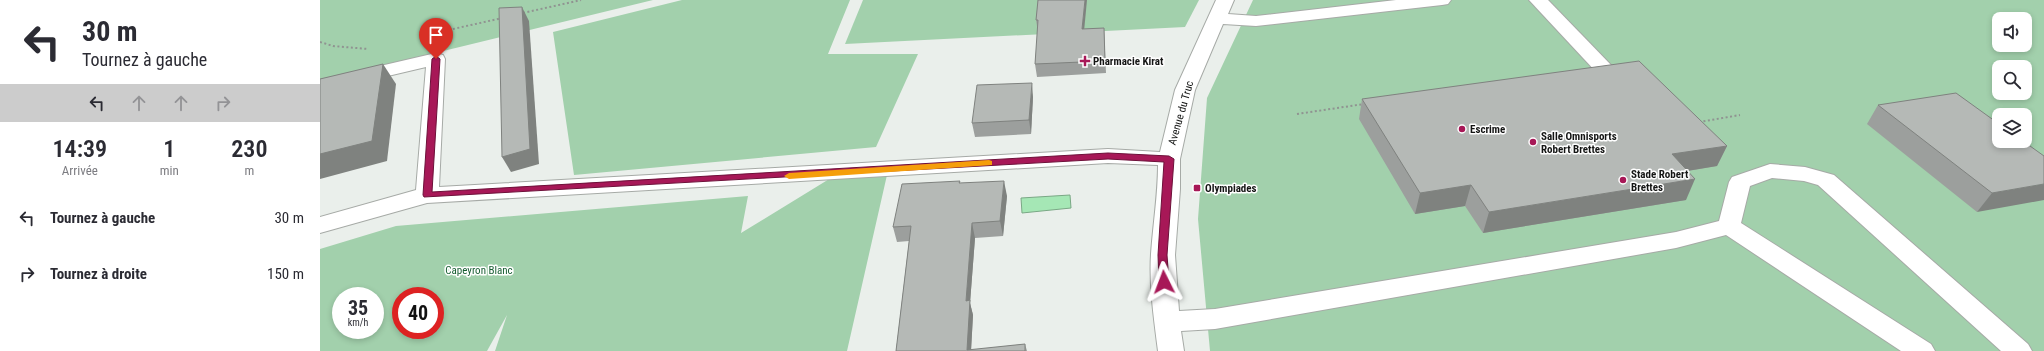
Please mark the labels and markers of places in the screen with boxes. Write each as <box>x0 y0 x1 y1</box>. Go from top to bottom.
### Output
pin <box>419 18 453 59</box>
place label: Pharmacie Kirat <box>1093 55 1164 68</box>
marker: Pharmacie Kirat <box>1080 56 1090 66</box>
place label: Escrime <box>1470 123 1505 136</box>
marker: Escrime <box>1457 124 1467 134</box>
place label: Salle Omnisports Robert Brettes <box>1541 130 1617 156</box>
marker: Salle Omnisports Robert Brettes <box>1528 137 1538 147</box>
place label: Stade Robert Brettes <box>1631 168 1689 194</box>
marker: Stade Robert Brettes <box>1618 175 1628 185</box>
place label: Olympiades <box>1205 182 1257 195</box>
marker: Olympiades <box>1192 183 1202 193</box>

